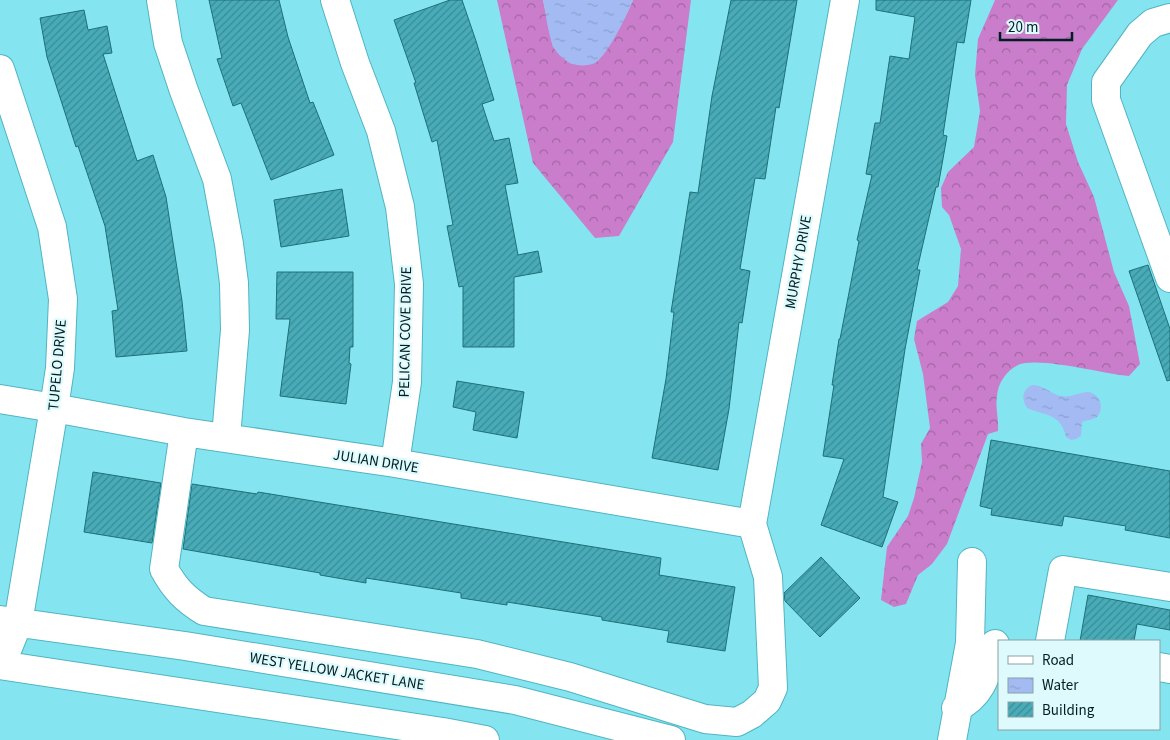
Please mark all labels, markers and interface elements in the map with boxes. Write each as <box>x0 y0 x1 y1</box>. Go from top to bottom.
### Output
scale bar <box>1000 10 1072 42</box>
text: 20 m <box>1008 17 1038 38</box>
street label: MURPHY DRIVE <box>780 213 817 311</box>
street label: PELICAN COVE DRIVE <box>394 266 417 398</box>
street label: TUPELO DRIVE <box>43 319 72 411</box>
street label: JULIAN DRIVE <box>332 444 420 479</box>
legend <box>998 640 1160 730</box>
street label: WEST YELLOW JACKET LANE <box>248 647 426 696</box>
text: Road <box>1042 650 1074 671</box>
text: Water <box>1042 675 1079 696</box>
text: Building <box>1042 700 1095 721</box>

